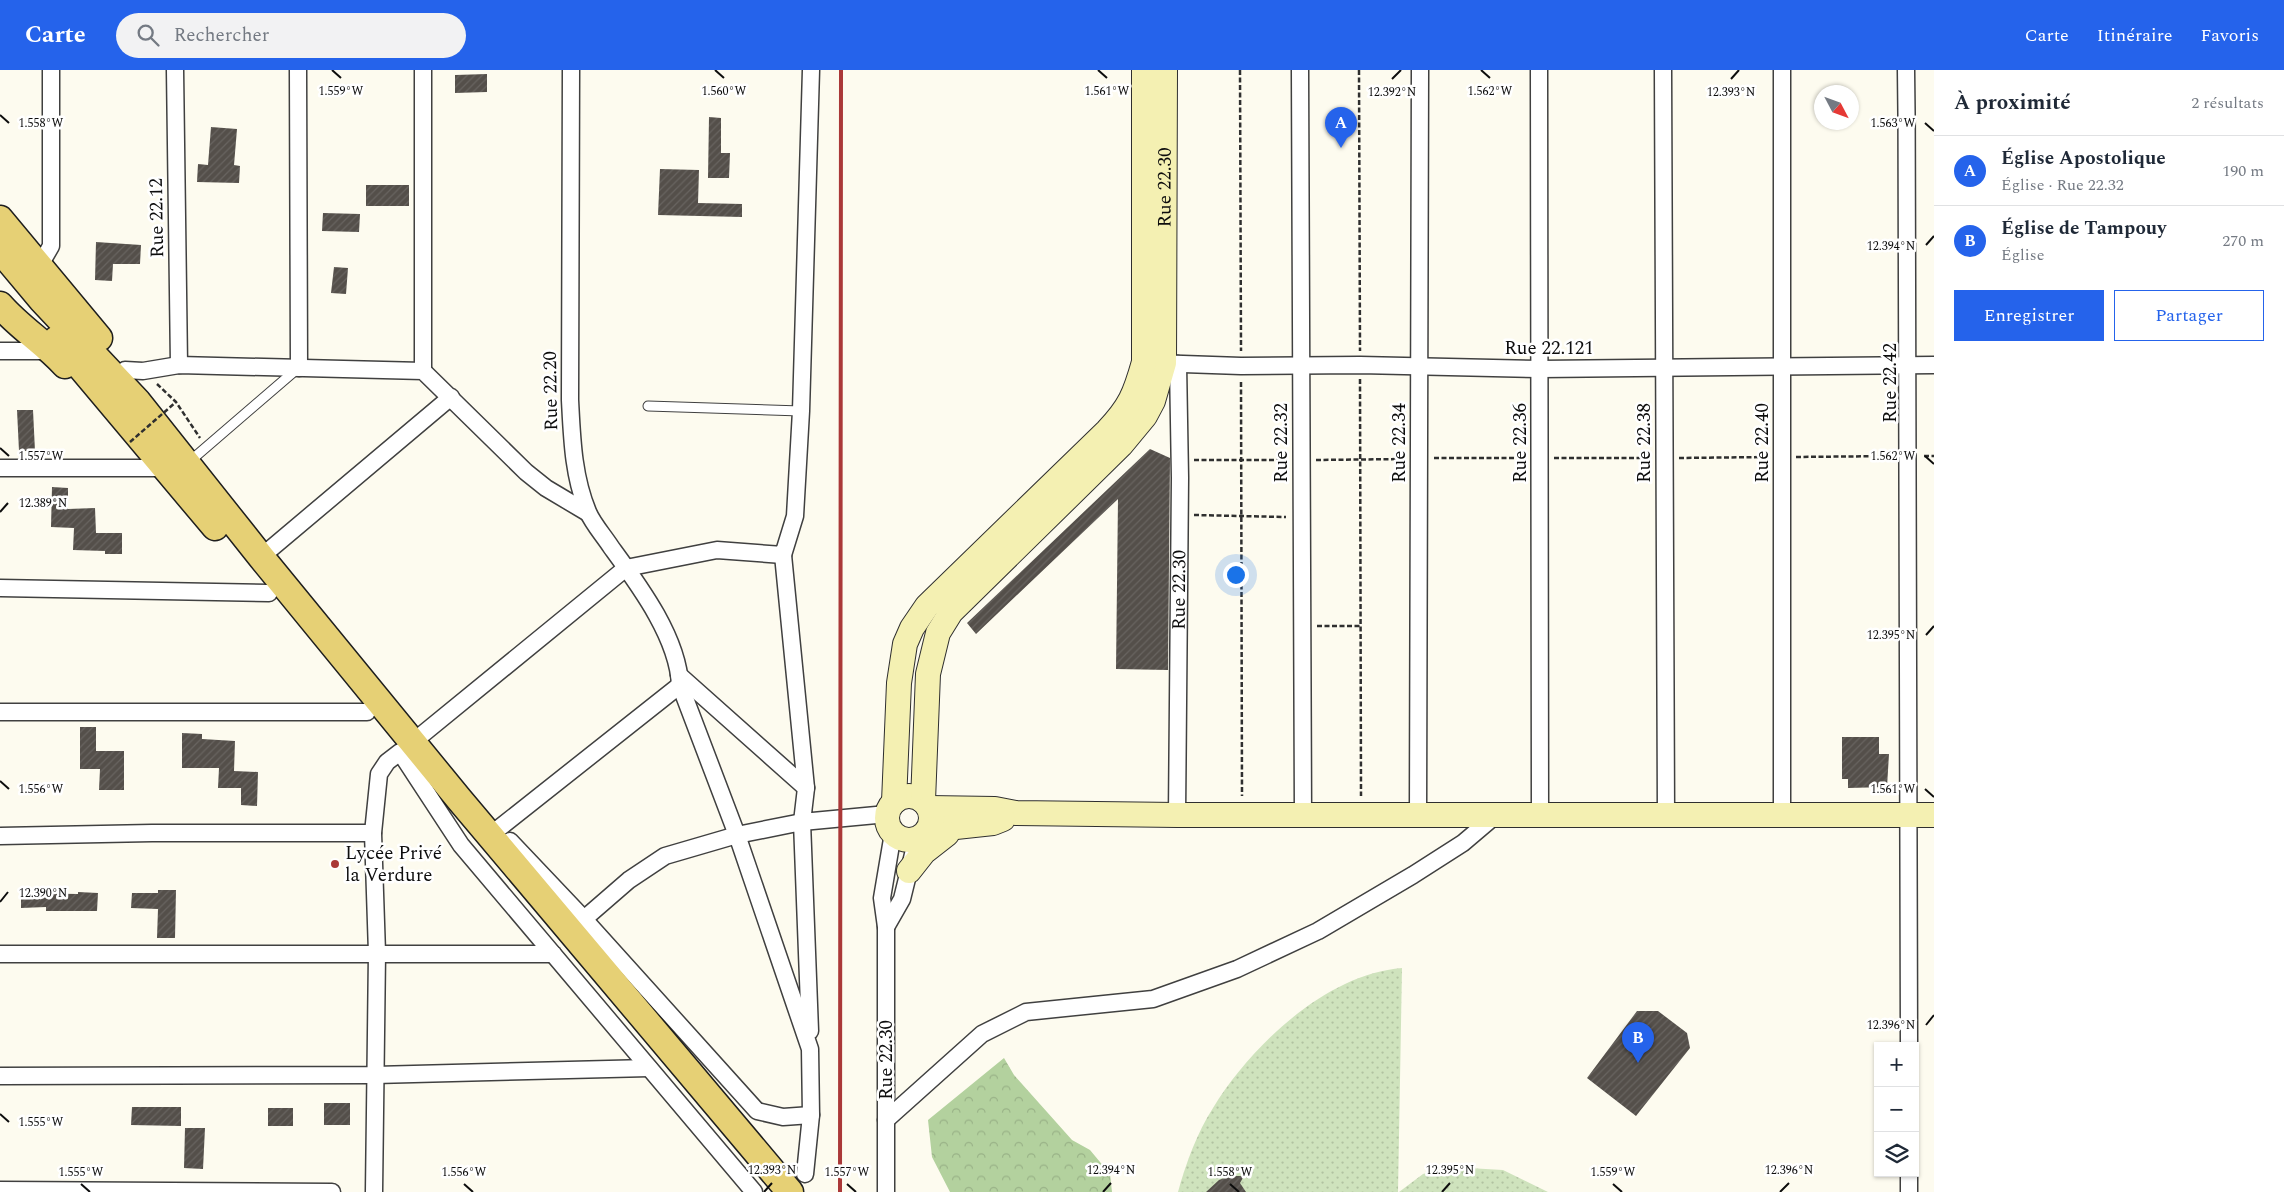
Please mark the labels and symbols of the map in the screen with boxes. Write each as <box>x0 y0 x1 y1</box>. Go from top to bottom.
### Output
text: 1.559°W <box>319 82 364 101</box>
text: 1.560°W <box>702 82 747 101</box>
text: 1.561°W <box>1085 82 1130 101</box>
text: 1.562°W <box>1468 82 1513 101</box>
text: 12.392°N <box>1368 83 1416 102</box>
text: 12.393°N <box>1707 83 1755 102</box>
north arrow <box>1814 85 1859 130</box>
pin: A <box>1325 107 1357 148</box>
text: 1.558°W <box>19 114 64 133</box>
text: 1.563°W <box>1871 114 1916 133</box>
street label: Rue 22.30 <box>1150 147 1179 228</box>
street label: Rue 22.12 <box>142 178 172 258</box>
text: 12.394°N <box>1867 237 1915 256</box>
street label: Rue 22.121 <box>1504 334 1594 363</box>
street label: Rue 22.42 <box>1876 343 1905 423</box>
street label: Rue 22.20 <box>536 351 566 431</box>
street label: Rue 22.32 <box>1267 403 1296 483</box>
street label: Rue 22.34 <box>1385 403 1414 483</box>
street label: Rue 22.36 <box>1506 403 1535 483</box>
street label: Rue 22.38 <box>1630 403 1659 483</box>
street label: Rue 22.40 <box>1748 403 1777 483</box>
text: 1.557°W <box>19 447 64 466</box>
text: 1.562°W <box>1871 447 1916 466</box>
text: 12.389°N <box>19 494 67 513</box>
street label: Rue 22.30 <box>1164 550 1194 630</box>
your location <box>1223 562 1249 588</box>
text: 12.395°N <box>1867 626 1915 645</box>
text: 1.556°W <box>19 780 64 799</box>
text: 1.561°W <box>1871 780 1916 799</box>
place label: Lycée Privé la Verdure <box>345 839 442 890</box>
marker: Lycée Privé la Verdure <box>329 858 341 870</box>
text: 12.390°N <box>19 884 67 903</box>
text: 12.396°N <box>1867 1016 1915 1035</box>
street label: Rue 22.30 <box>872 1020 901 1100</box>
pin: B <box>1622 1022 1654 1063</box>
text: 1.555°W <box>19 1113 64 1132</box>
text: 12.393°N <box>748 1161 796 1180</box>
text: 12.394°N <box>1087 1161 1135 1180</box>
text: 12.395°N <box>1426 1161 1474 1180</box>
text: 12.396°N <box>1765 1161 1813 1180</box>
text: 1.555°W <box>59 1163 104 1182</box>
text: 1.556°W <box>442 1163 487 1182</box>
text: 1.557°W <box>825 1163 870 1182</box>
text: 1.558°W <box>1208 1163 1253 1182</box>
text: 1.559°W <box>1591 1163 1636 1182</box>

